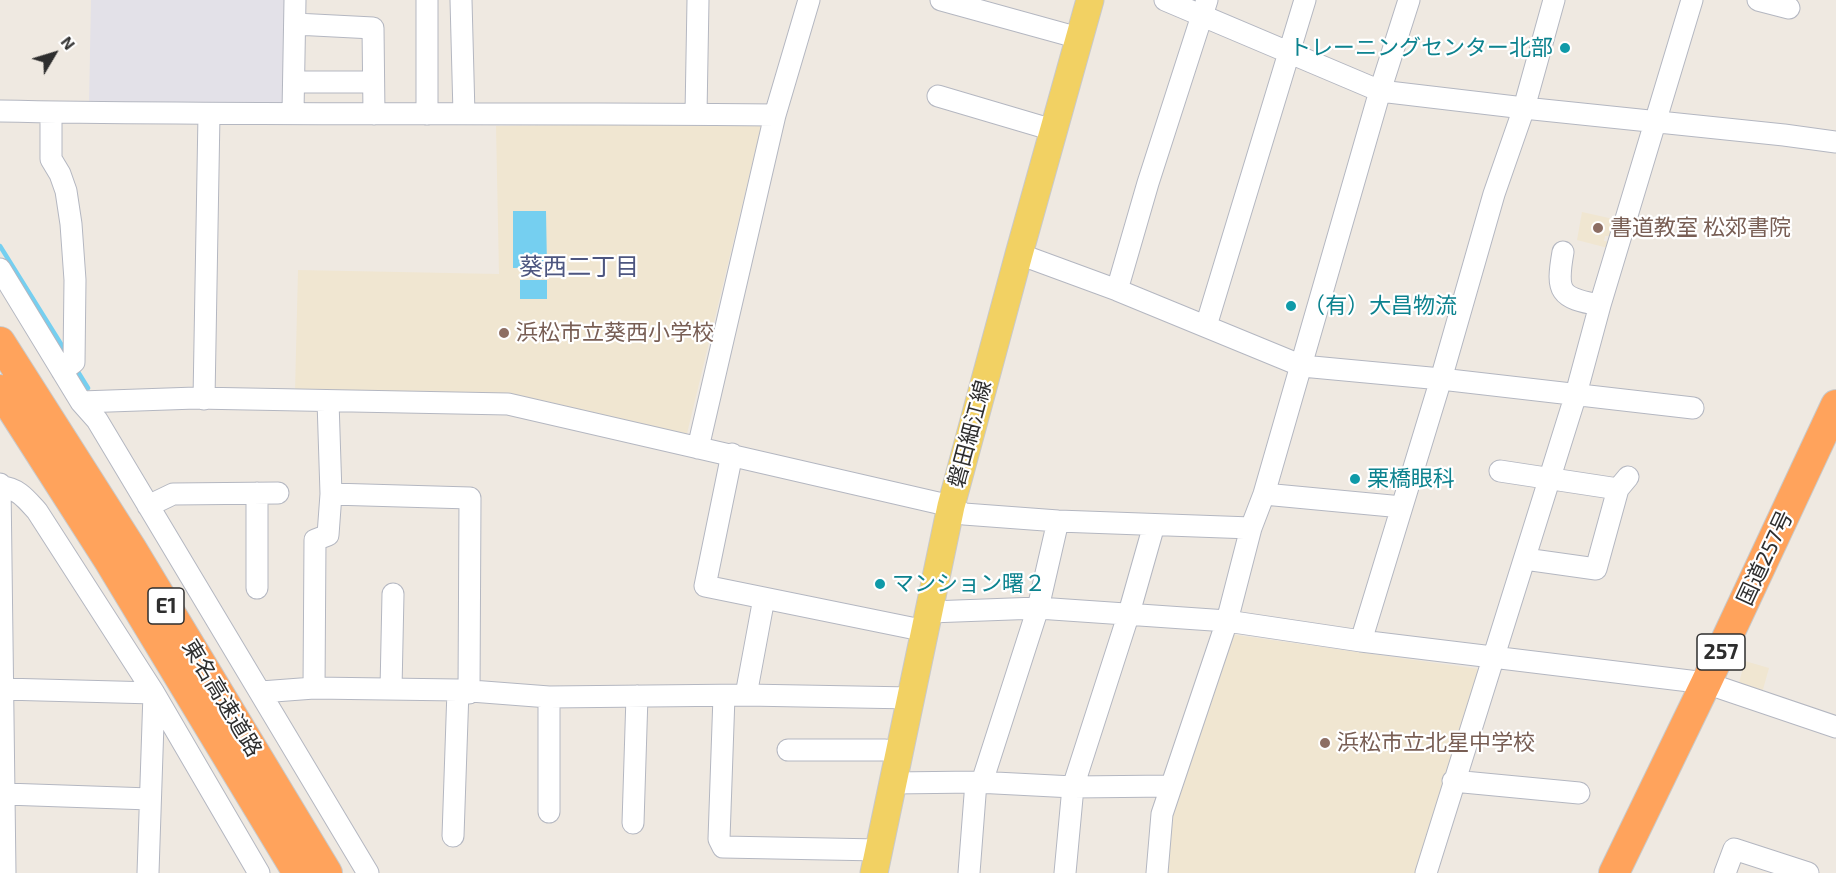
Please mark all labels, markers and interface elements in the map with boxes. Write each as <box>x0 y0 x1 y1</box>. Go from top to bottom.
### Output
north arrow <box>24 24 84 84</box>
text: N <box>58 32 80 53</box>
place label: トレーニングセンター北部 <box>1289 35 1553 61</box>
marker: トレーニングセンター北部 <box>1558 41 1572 55</box>
place label: 書道教室 松郊書院 <box>1610 215 1791 241</box>
marker: 書道教室 松郊書院 <box>1591 221 1605 235</box>
district label: 葵西二丁目 <box>519 253 639 281</box>
place label: （有）大昌物流 <box>1303 293 1457 319</box>
marker: （有）大昌物流 <box>1284 299 1298 313</box>
place label: 浜松市立葵西小学校 <box>516 320 714 346</box>
marker: 浜松市立葵西小学校 <box>497 326 511 340</box>
street label: 磐田細江線 <box>943 377 997 491</box>
place label: 栗橋眼科 <box>1367 466 1455 492</box>
marker: 栗橋眼科 <box>1348 472 1362 486</box>
street label: 国道257号 <box>1732 506 1798 610</box>
place label: マンション曙２ <box>892 571 1046 597</box>
marker: マンション曙２ <box>873 577 887 591</box>
road number: E1 <box>148 588 184 624</box>
road number: 257 <box>1697 634 1745 670</box>
street label: 東名高速道路 <box>177 635 267 761</box>
place label: 浜松市立北星中学校 <box>1337 730 1535 756</box>
marker: 浜松市立北星中学校 <box>1318 736 1332 750</box>

